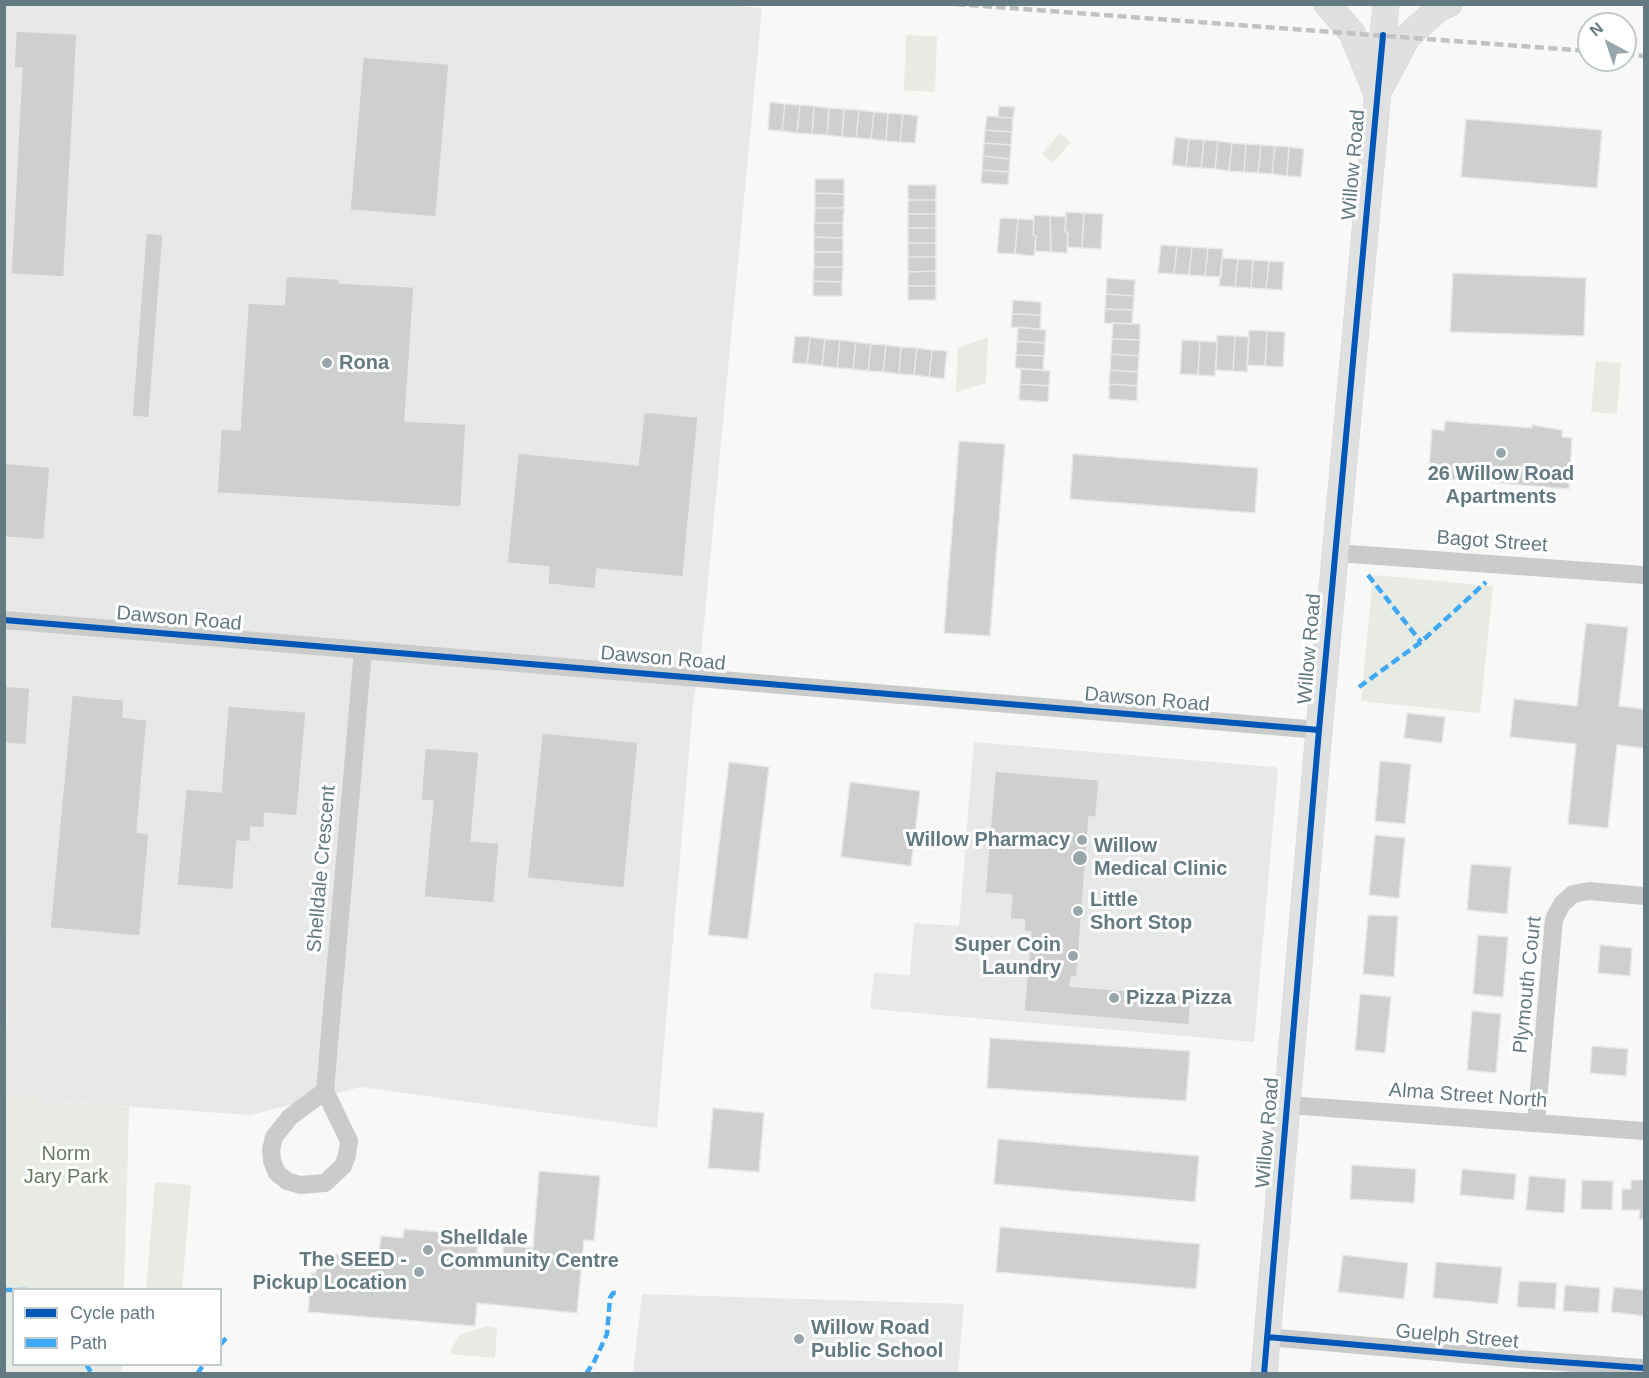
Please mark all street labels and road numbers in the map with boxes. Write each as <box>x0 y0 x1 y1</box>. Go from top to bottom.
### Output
street label: Willow Road <box>1337 109 1371 221</box>
street label: Bagot Street <box>1436 526 1548 558</box>
street label: Willow Road <box>1293 593 1327 705</box>
street label: Dawson Road <box>115 602 243 636</box>
street label: Dawson Road <box>599 642 727 676</box>
street label: Dawson Road <box>1083 683 1211 717</box>
street label: Shelldale Crescent <box>303 784 341 954</box>
street label: Plymouth Court <box>1509 915 1547 1055</box>
street label: Willow Road <box>1251 1077 1285 1189</box>
street label: Alma Street North <box>1388 1078 1548 1114</box>
street label: Guelph Street <box>1394 1320 1520 1354</box>

